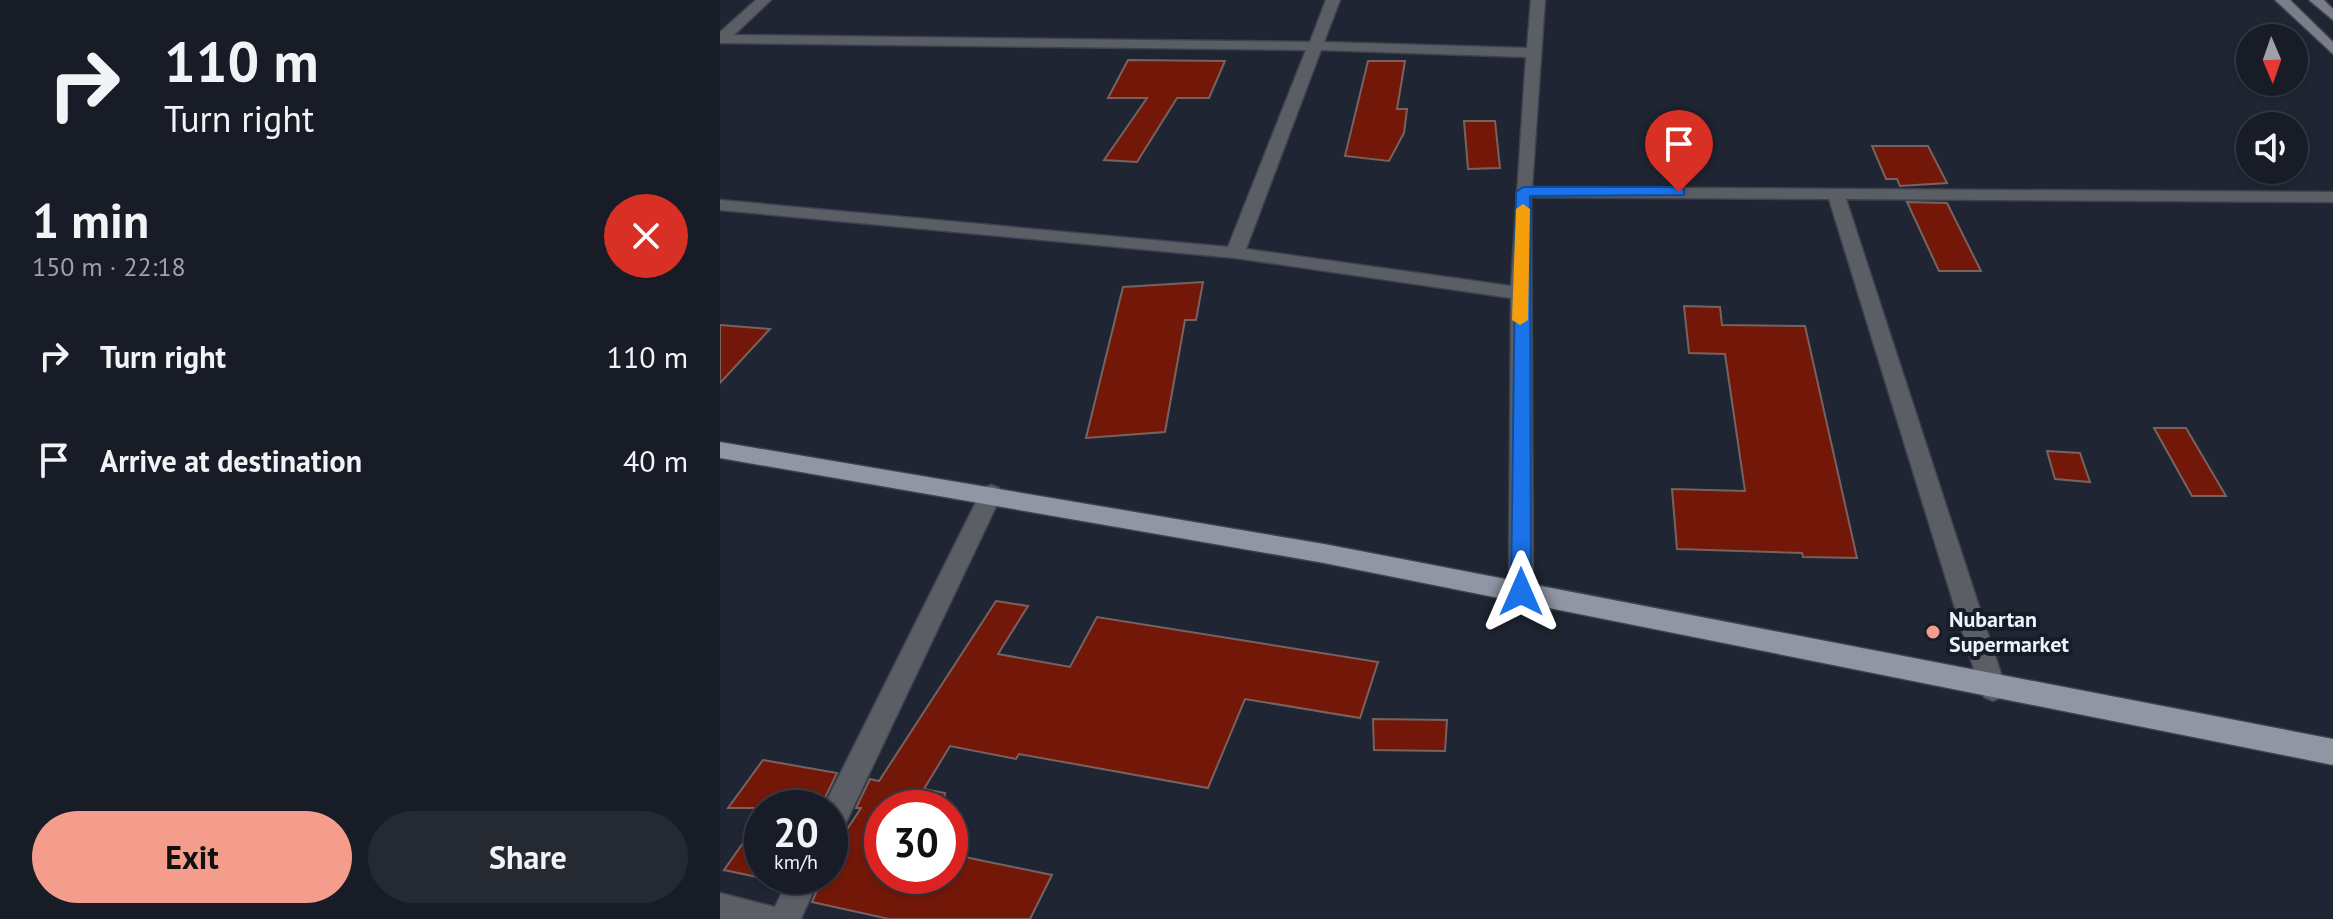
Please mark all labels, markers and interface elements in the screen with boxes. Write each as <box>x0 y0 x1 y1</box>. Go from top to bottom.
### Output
north arrow <box>2236 24 2308 96</box>
map controls <box>2236 24 2308 184</box>
text: 110 m <box>164 25 319 97</box>
icon: right <box>32 32 136 136</box>
text: Turn right <box>164 95 314 142</box>
pin <box>1645 110 1713 192</box>
button: sound <box>2236 112 2308 184</box>
icon: arrive <box>1657 122 1701 166</box>
text: 1 min <box>32 189 149 251</box>
button: close <box>604 194 688 278</box>
text: 150 m · 22:18 <box>32 250 186 283</box>
icon: right <box>32 334 76 378</box>
text: Turn right <box>100 337 226 376</box>
text: 110 m <box>607 337 688 376</box>
icon: arrive <box>32 438 76 482</box>
text: Arrive at destination <box>100 441 362 480</box>
text: 40 m <box>623 441 688 480</box>
position arrow <box>1479 550 1563 634</box>
place label: Nubartan Supermarket <box>1949 605 2069 658</box>
marker: Nubartan Supermarket <box>1924 623 1942 641</box>
speed limit sign: 30 <box>864 790 968 894</box>
text: 20 <box>773 806 819 858</box>
button: Exit <box>32 811 352 903</box>
button: Share <box>368 811 688 903</box>
text: km/h <box>774 849 818 875</box>

